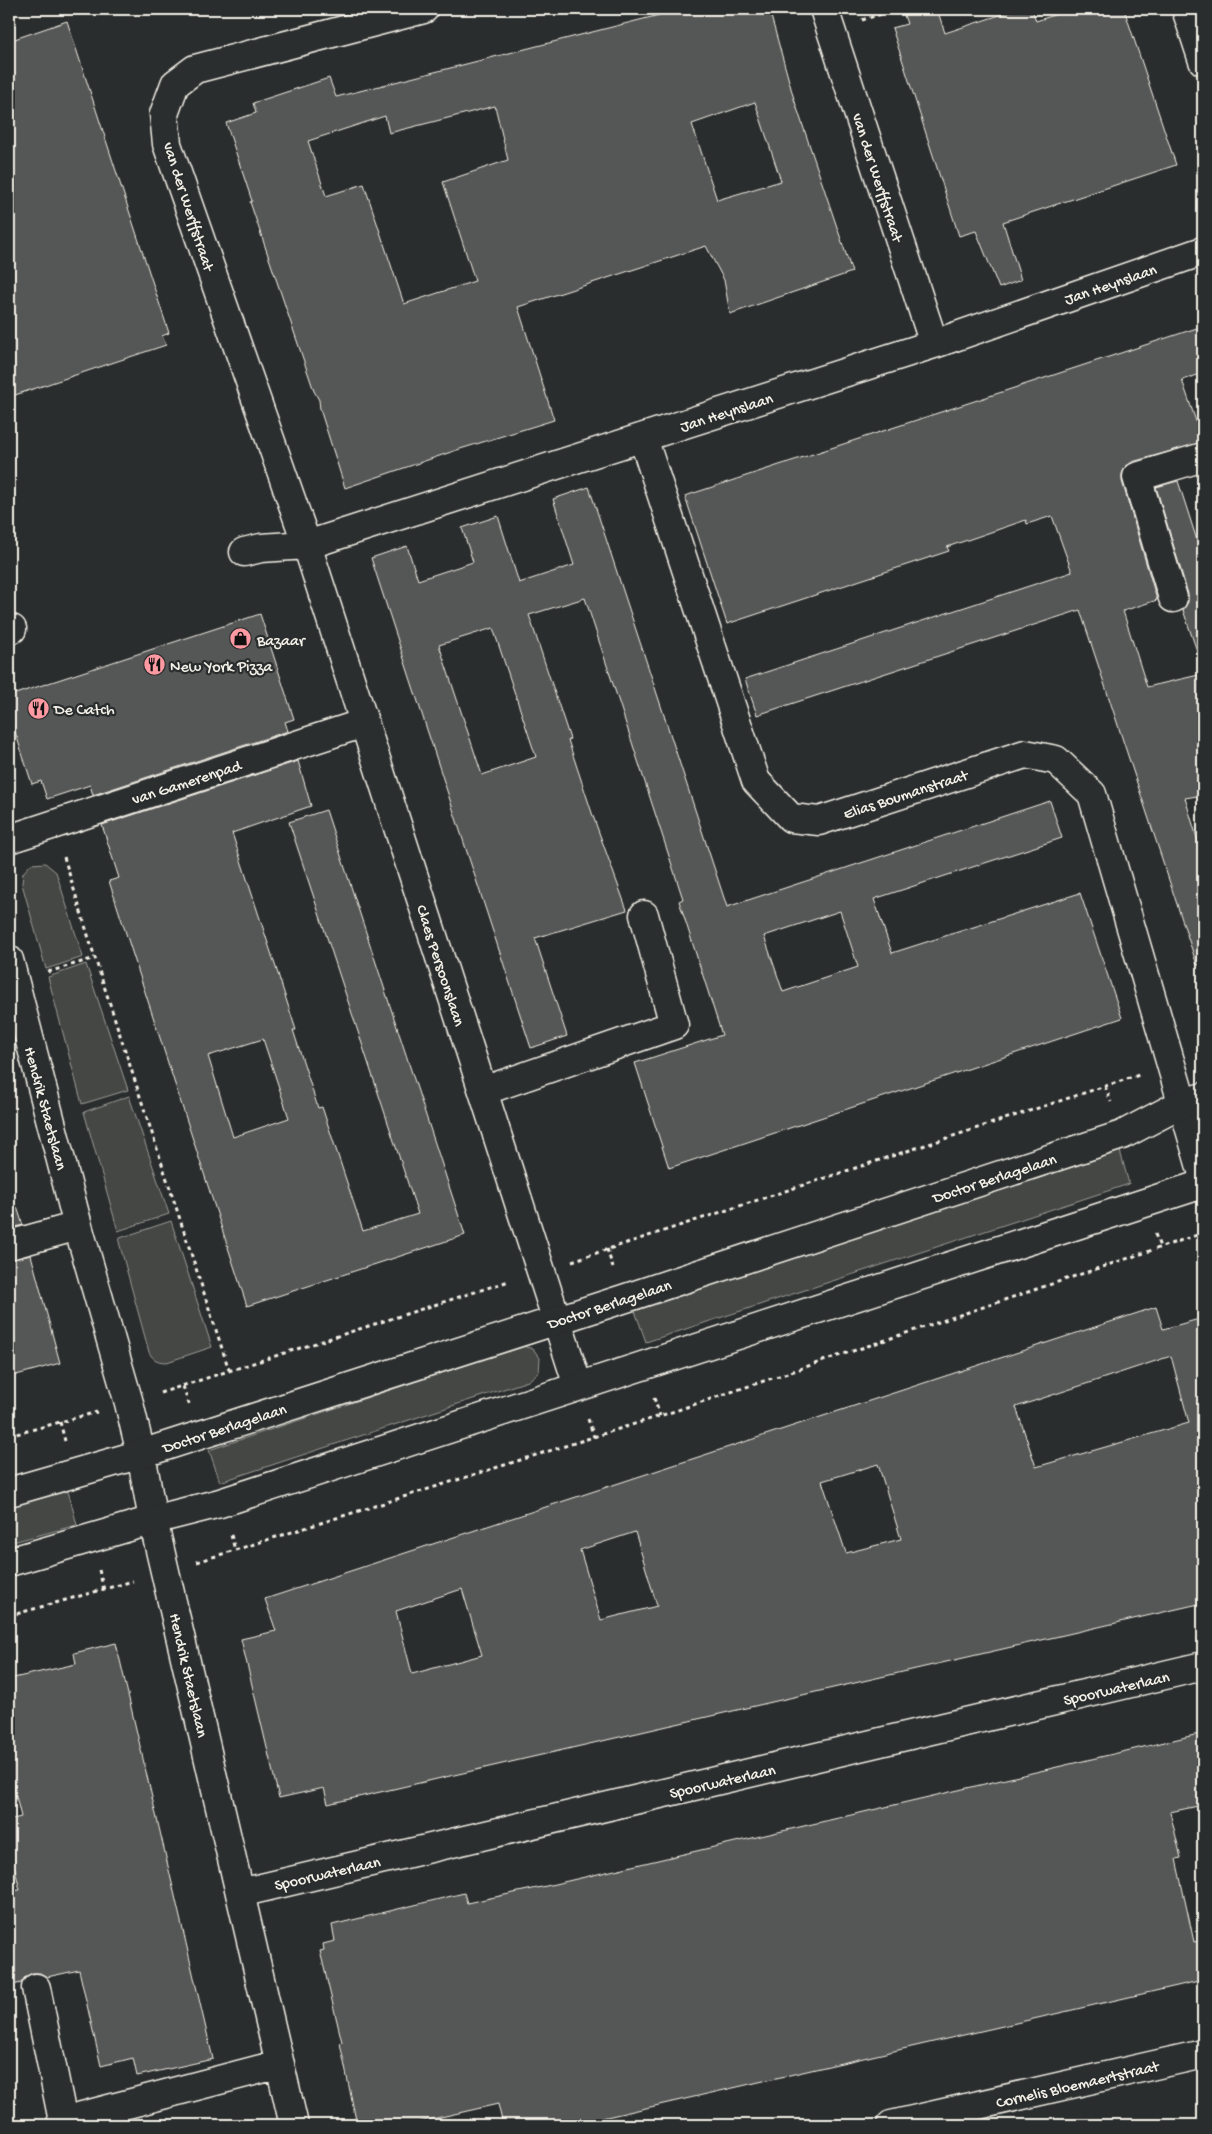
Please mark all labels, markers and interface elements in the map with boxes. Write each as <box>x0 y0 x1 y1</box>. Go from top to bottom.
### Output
street label: van der Werffstraat <box>846 111 906 246</box>
street label: van der Werffstraat <box>157 140 217 275</box>
street label: Jan Heynslaan <box>1062 262 1160 311</box>
street label: Jan Heynslaan <box>678 390 776 438</box>
shop icon: Bazaar <box>229 627 253 651</box>
place label: Bazaar <box>256 633 306 652</box>
restaurant icon: New York Pizza <box>142 653 166 677</box>
place label: New York Pizza <box>170 659 274 678</box>
restaurant icon: De Catch <box>26 696 50 720</box>
place label: De Catch <box>53 702 115 721</box>
street label: van Gamerenpad <box>130 757 246 811</box>
street label: Elias Boumanstraat <box>841 767 972 825</box>
street label: Claes Persoonslaan <box>410 903 467 1030</box>
street label: Hendrik Staetslaan <box>18 1045 69 1173</box>
street label: Doctor Berlagelaan <box>930 1151 1060 1210</box>
street label: Doctor Berlagelaan <box>545 1277 675 1336</box>
street label: Doctor Berlagelaan <box>160 1401 290 1460</box>
street label: Hendrik Staetslaan <box>163 1612 210 1740</box>
street label: Spoorwaterlaan <box>1062 1669 1172 1712</box>
street label: Spoorwaterlaan <box>668 1762 778 1805</box>
street label: Spoorwaterlaan <box>273 1854 383 1897</box>
street label: Cornelis Bloemaertstraat <box>995 2058 1162 2114</box>

